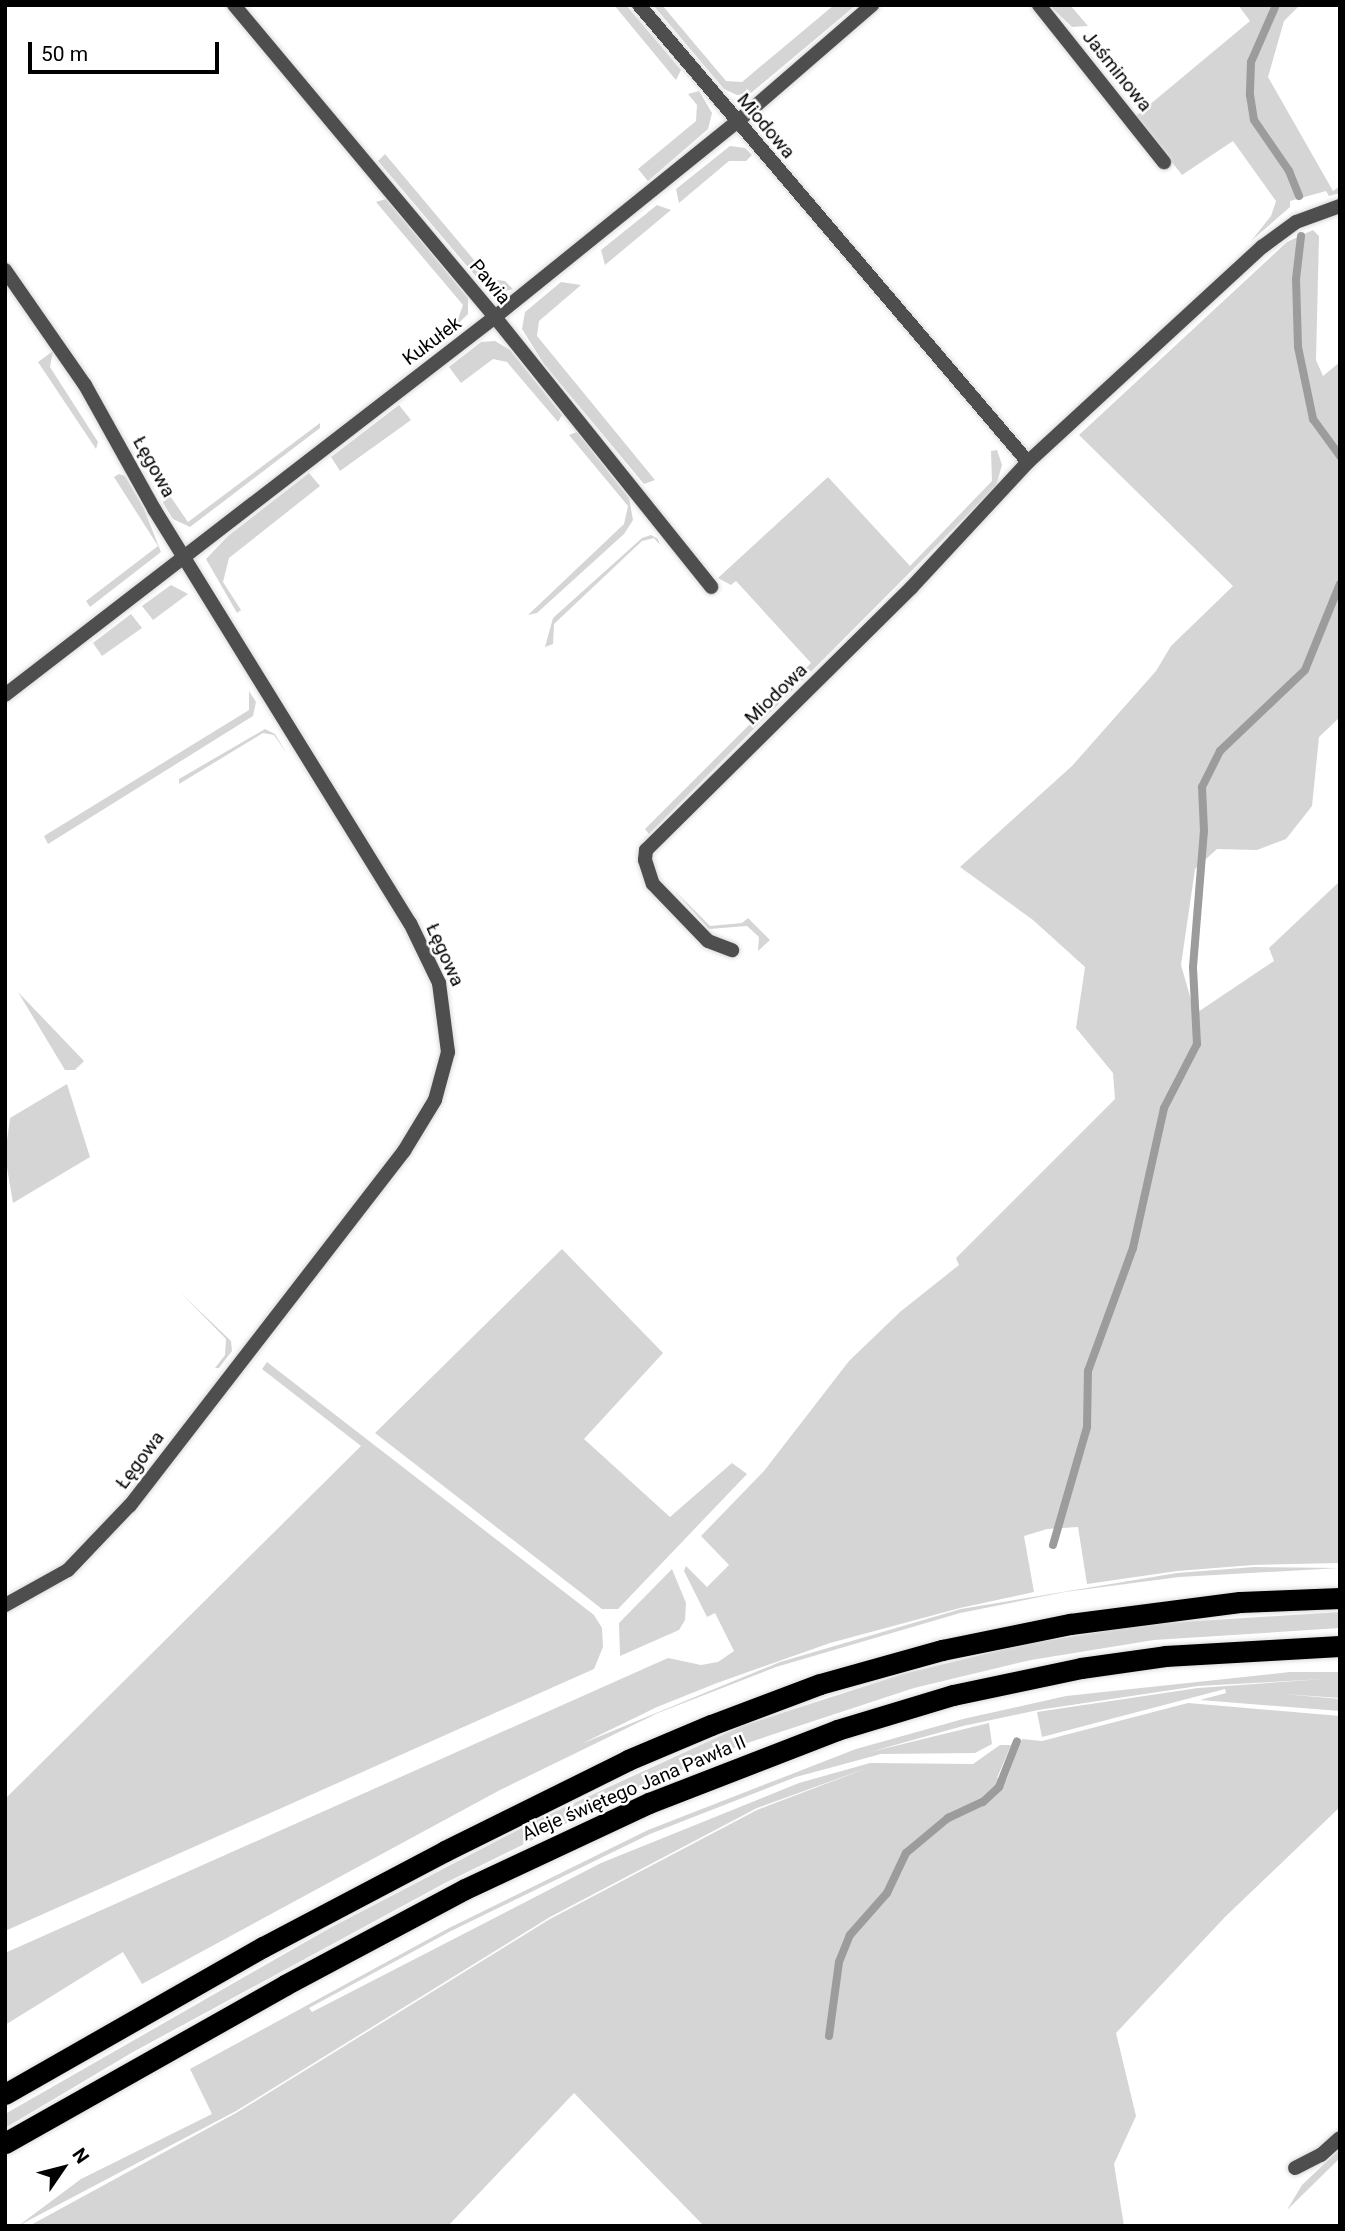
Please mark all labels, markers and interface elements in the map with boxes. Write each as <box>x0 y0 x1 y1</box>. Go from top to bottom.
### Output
street label: Jaśminowa <box>1077 26 1157 116</box>
scale bar <box>32 28 222 72</box>
text: 50 m <box>41 42 88 66</box>
street label: Miodowa <box>732 89 800 163</box>
street label: Pawia <box>465 255 515 309</box>
street label: Kukułek <box>398 312 466 370</box>
street label: Łęgowa <box>128 432 180 502</box>
street label: Miodowa <box>740 659 812 729</box>
street label: Łęgowa <box>421 920 469 990</box>
street label: Łęgowa <box>111 1427 169 1493</box>
street label: Aleje świętego Jana Pawła II <box>519 1730 749 1846</box>
north arrow <box>28 2133 98 2203</box>
text: N <box>67 2144 94 2168</box>

